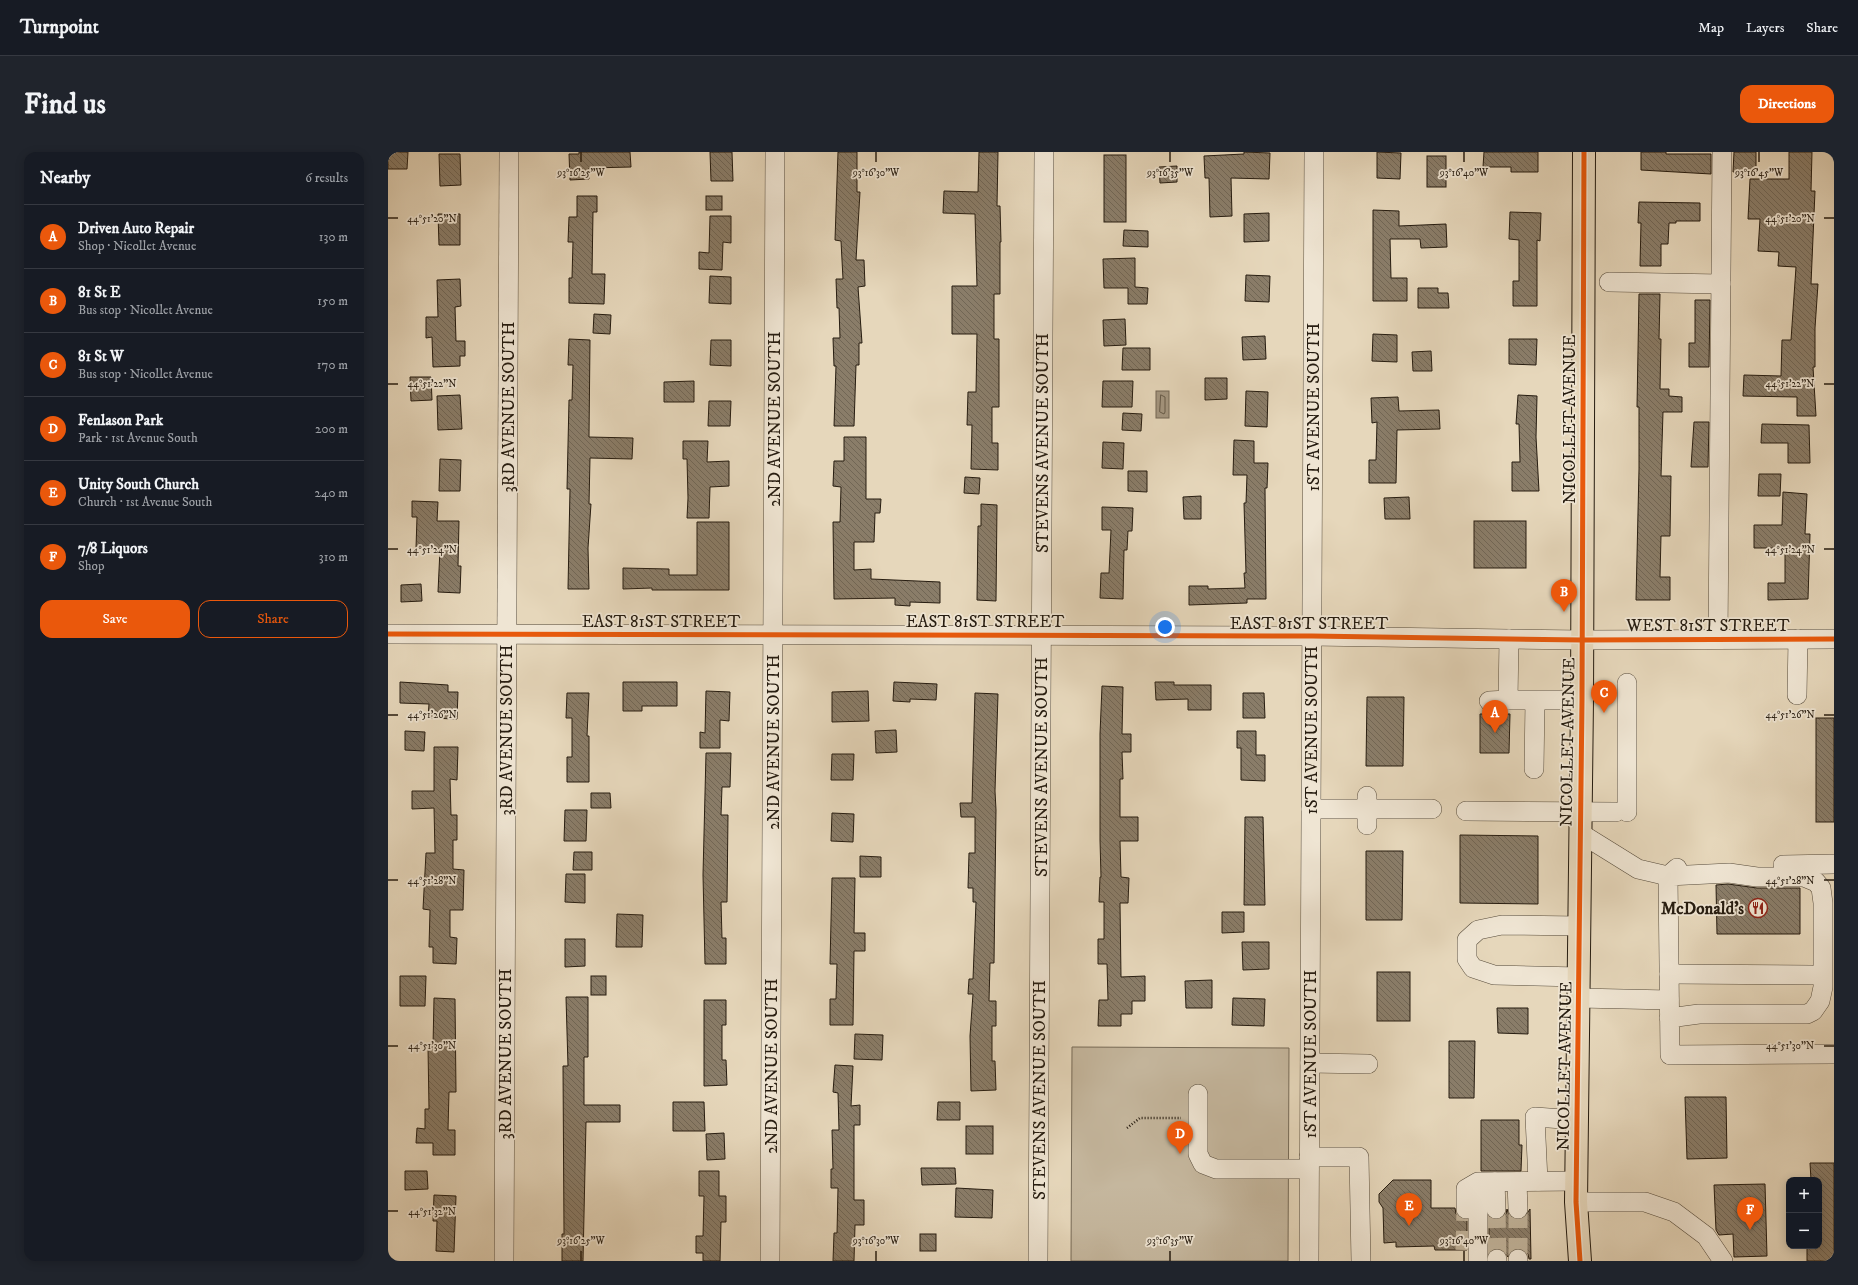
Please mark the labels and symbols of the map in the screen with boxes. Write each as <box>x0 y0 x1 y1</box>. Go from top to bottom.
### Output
text: 93°16'25"W <box>556 167 605 179</box>
text: 93°16'30"W <box>852 167 900 179</box>
text: 93°16'35"W <box>1146 167 1194 179</box>
text: 93°16'40"W <box>1439 167 1489 179</box>
text: 93°16'45"W <box>1734 167 1784 179</box>
text: 44°51'20"N <box>407 213 457 225</box>
text: 44°51'20"N <box>1765 213 1815 225</box>
street label: 3RD AVENUE SOUTH <box>498 321 520 493</box>
street label: 1ST AVENUE SOUTH <box>1303 323 1325 491</box>
street label: 2ND AVENUE SOUTH <box>764 331 786 507</box>
street label: STEVENS AVENUE SOUTH <box>1032 333 1054 553</box>
street label: NICOLLET AVENUE <box>1559 334 1581 504</box>
text: 44°51'22"N <box>408 378 456 390</box>
text: 44°51'22"N <box>1766 378 1814 390</box>
text: 44°51'24"N <box>407 544 457 556</box>
text: 44°51'24"N <box>1765 544 1815 556</box>
pin: B <box>1551 579 1577 612</box>
street label: EAST 81ST STREET <box>582 611 740 633</box>
street label: EAST 81ST STREET <box>906 611 1064 633</box>
street label: EAST 81ST STREET <box>1230 613 1388 635</box>
street label: WEST 81ST STREET <box>1625 615 1790 637</box>
your location <box>1155 617 1175 637</box>
street label: 3RD AVENUE SOUTH <box>496 644 518 816</box>
street label: 1ST AVENUE SOUTH <box>1301 646 1323 814</box>
street label: 2ND AVENUE SOUTH <box>763 654 785 830</box>
street label: STEVENS AVENUE SOUTH <box>1031 657 1053 877</box>
street label: NICOLLET AVENUE <box>1556 657 1580 827</box>
pin: C <box>1591 680 1617 713</box>
pin: A <box>1482 700 1508 733</box>
text: 44°51'26"N <box>407 709 457 721</box>
text: 44°51'26"N <box>1765 709 1815 721</box>
text: 44°51'28"N <box>407 875 457 887</box>
text: 44°51'28"N <box>1765 875 1815 887</box>
restaurant icon: McDonald's <box>1747 897 1769 919</box>
place label: McDonald's <box>1661 898 1744 920</box>
street label: 3RD AVENUE SOUTH <box>495 968 517 1140</box>
street label: 1ST AVENUE SOUTH <box>1300 970 1322 1138</box>
street label: 2ND AVENUE SOUTH <box>761 978 783 1154</box>
street label: STEVENS AVENUE SOUTH <box>1029 980 1051 1200</box>
street label: NICOLLET AVENUE <box>1553 981 1577 1151</box>
text: 44°51'30"N <box>408 1040 456 1052</box>
text: 44°51'30"N <box>1766 1040 1814 1052</box>
pin: D <box>1167 1121 1193 1154</box>
pin: E <box>1396 1193 1422 1226</box>
pin: F <box>1737 1197 1763 1230</box>
text: 44°51'32"N <box>408 1206 456 1218</box>
text: 93°16'25"W <box>556 1235 605 1247</box>
text: 93°16'30"W <box>852 1235 900 1247</box>
text: 93°16'35"W <box>1146 1235 1194 1247</box>
text: 93°16'40"W <box>1439 1235 1489 1247</box>

